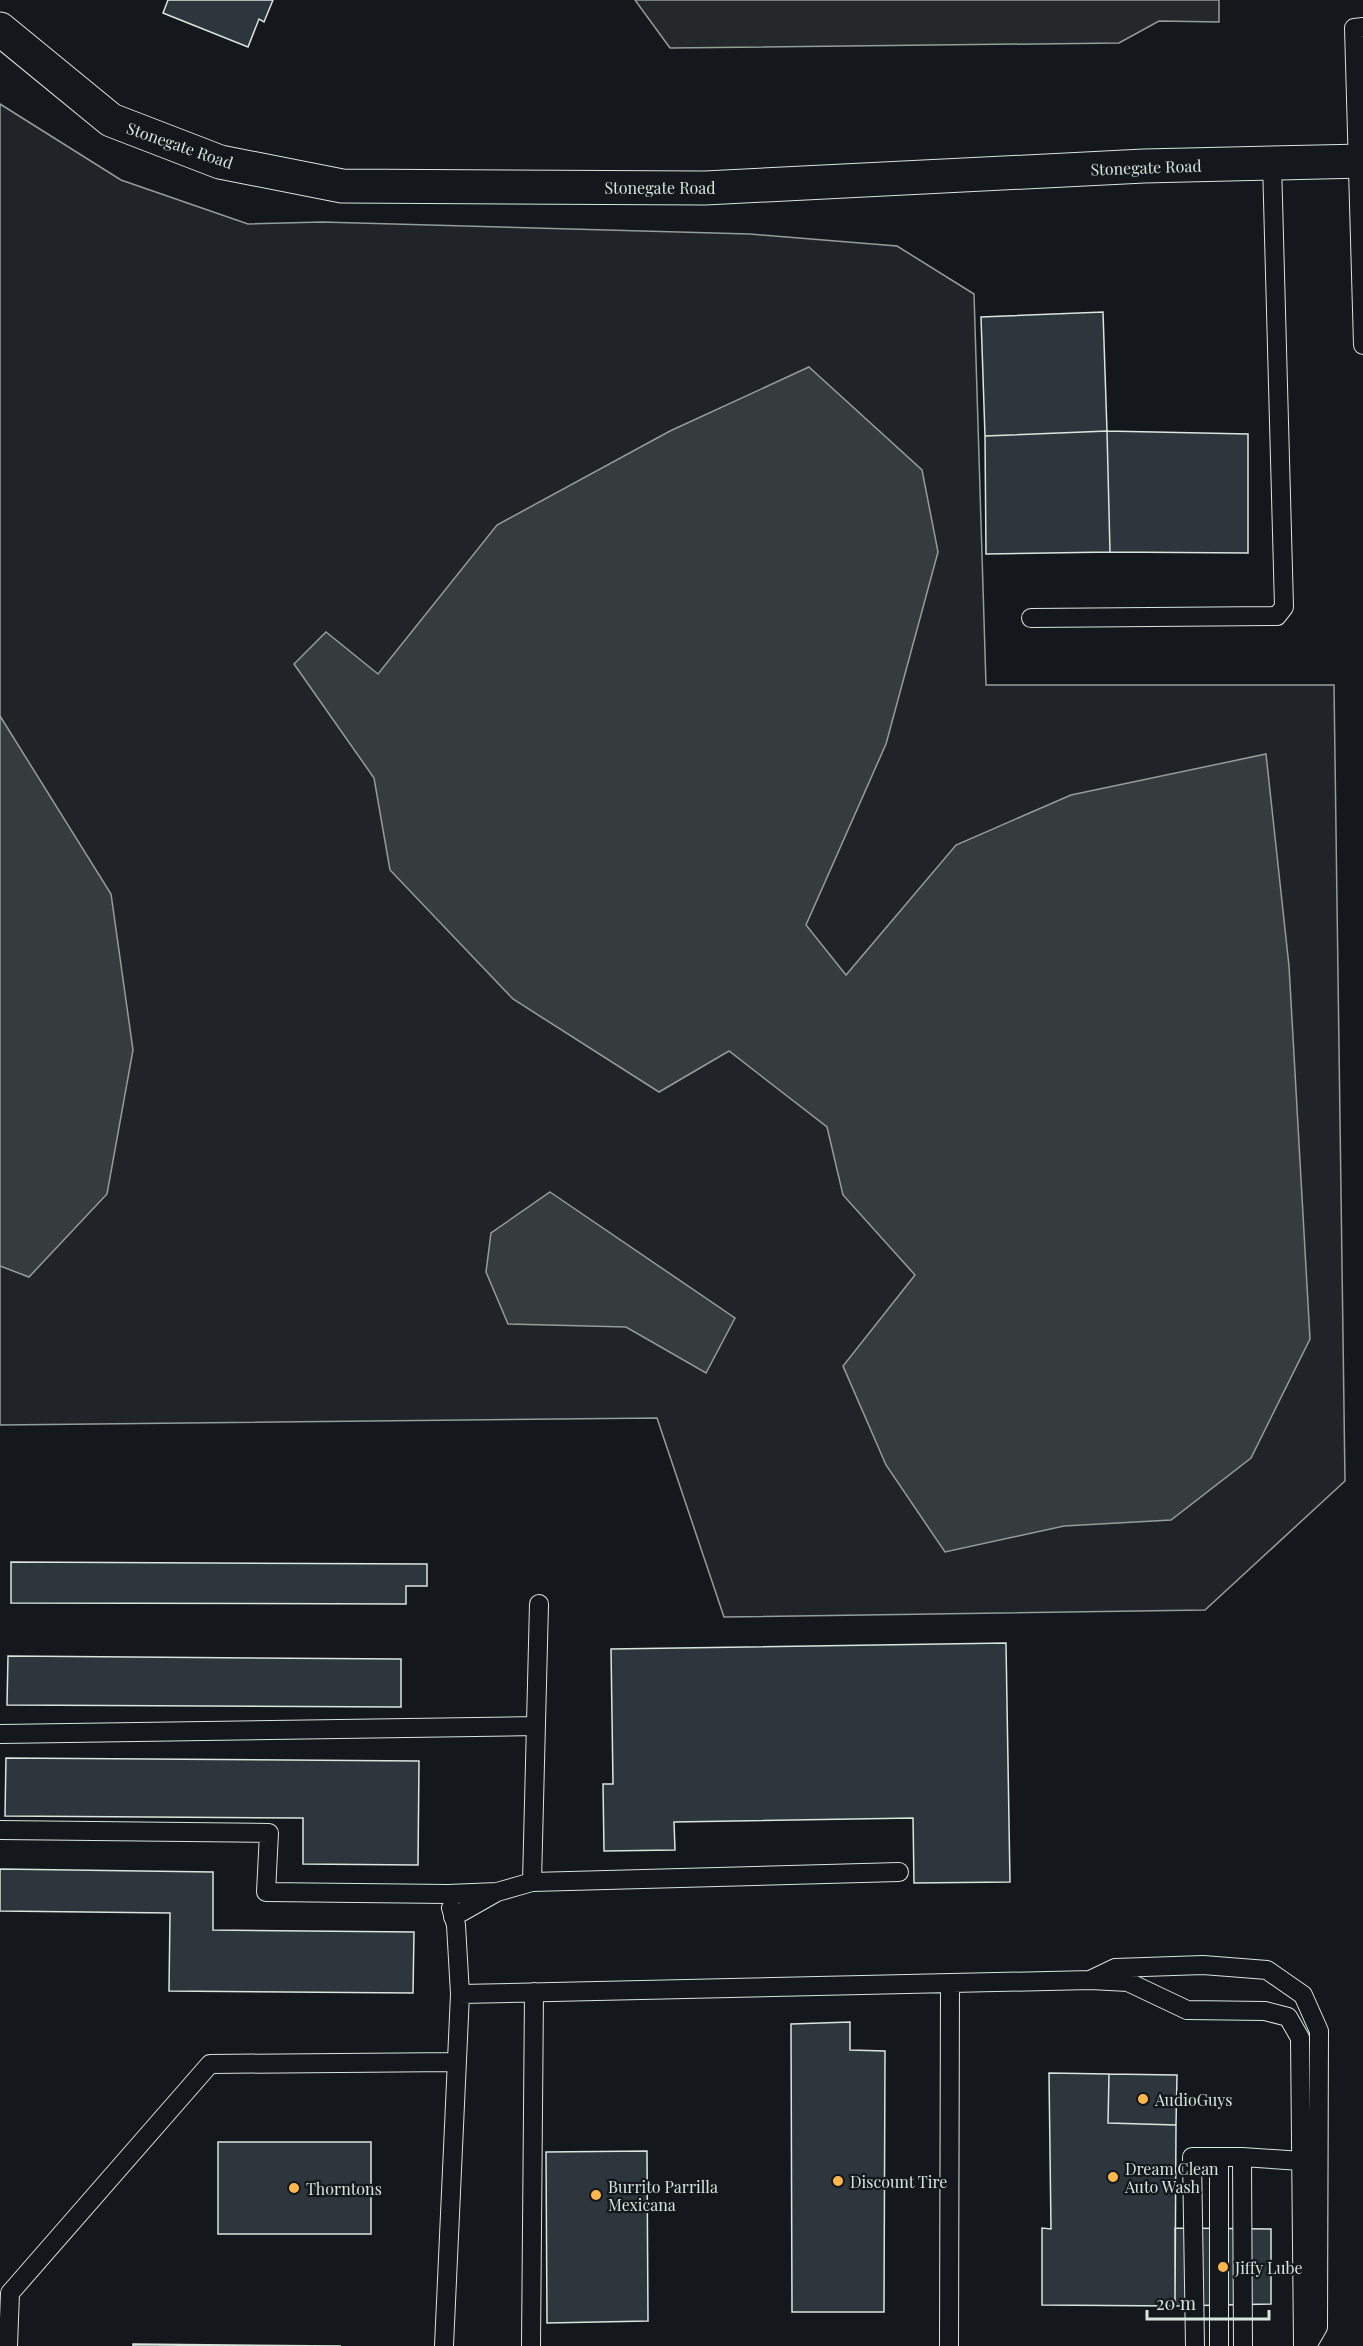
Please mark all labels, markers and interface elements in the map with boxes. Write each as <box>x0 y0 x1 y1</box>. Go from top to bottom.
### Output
street label: Stonegate Road <box>124 117 236 173</box>
street label: Stonegate Road <box>1090 155 1202 179</box>
street label: Stonegate Road <box>604 177 716 198</box>
place label: AudioGuys <box>1154 2089 1232 2110</box>
marker: AudioGuys <box>1136 2092 1150 2106</box>
place label: Dream Clean Auto Wash <box>1124 2158 1219 2197</box>
marker: Dream Clean Auto Wash <box>1106 2170 1120 2184</box>
place label: Discount Tire <box>850 2171 947 2192</box>
marker: Discount Tire <box>831 2174 845 2188</box>
place label: Burrito Parrilla Mexicana <box>608 2176 718 2215</box>
place label: Thorntons <box>306 2178 382 2199</box>
marker: Thorntons <box>287 2181 301 2195</box>
marker: Burrito Parrilla Mexicana <box>589 2188 603 2202</box>
place label: Jiffy Lube <box>1234 2257 1303 2278</box>
marker: Jiffy Lube <box>1216 2260 1230 2274</box>
scale bar <box>1147 2283 1268 2321</box>
text: 20 m <box>1156 2291 1196 2315</box>

